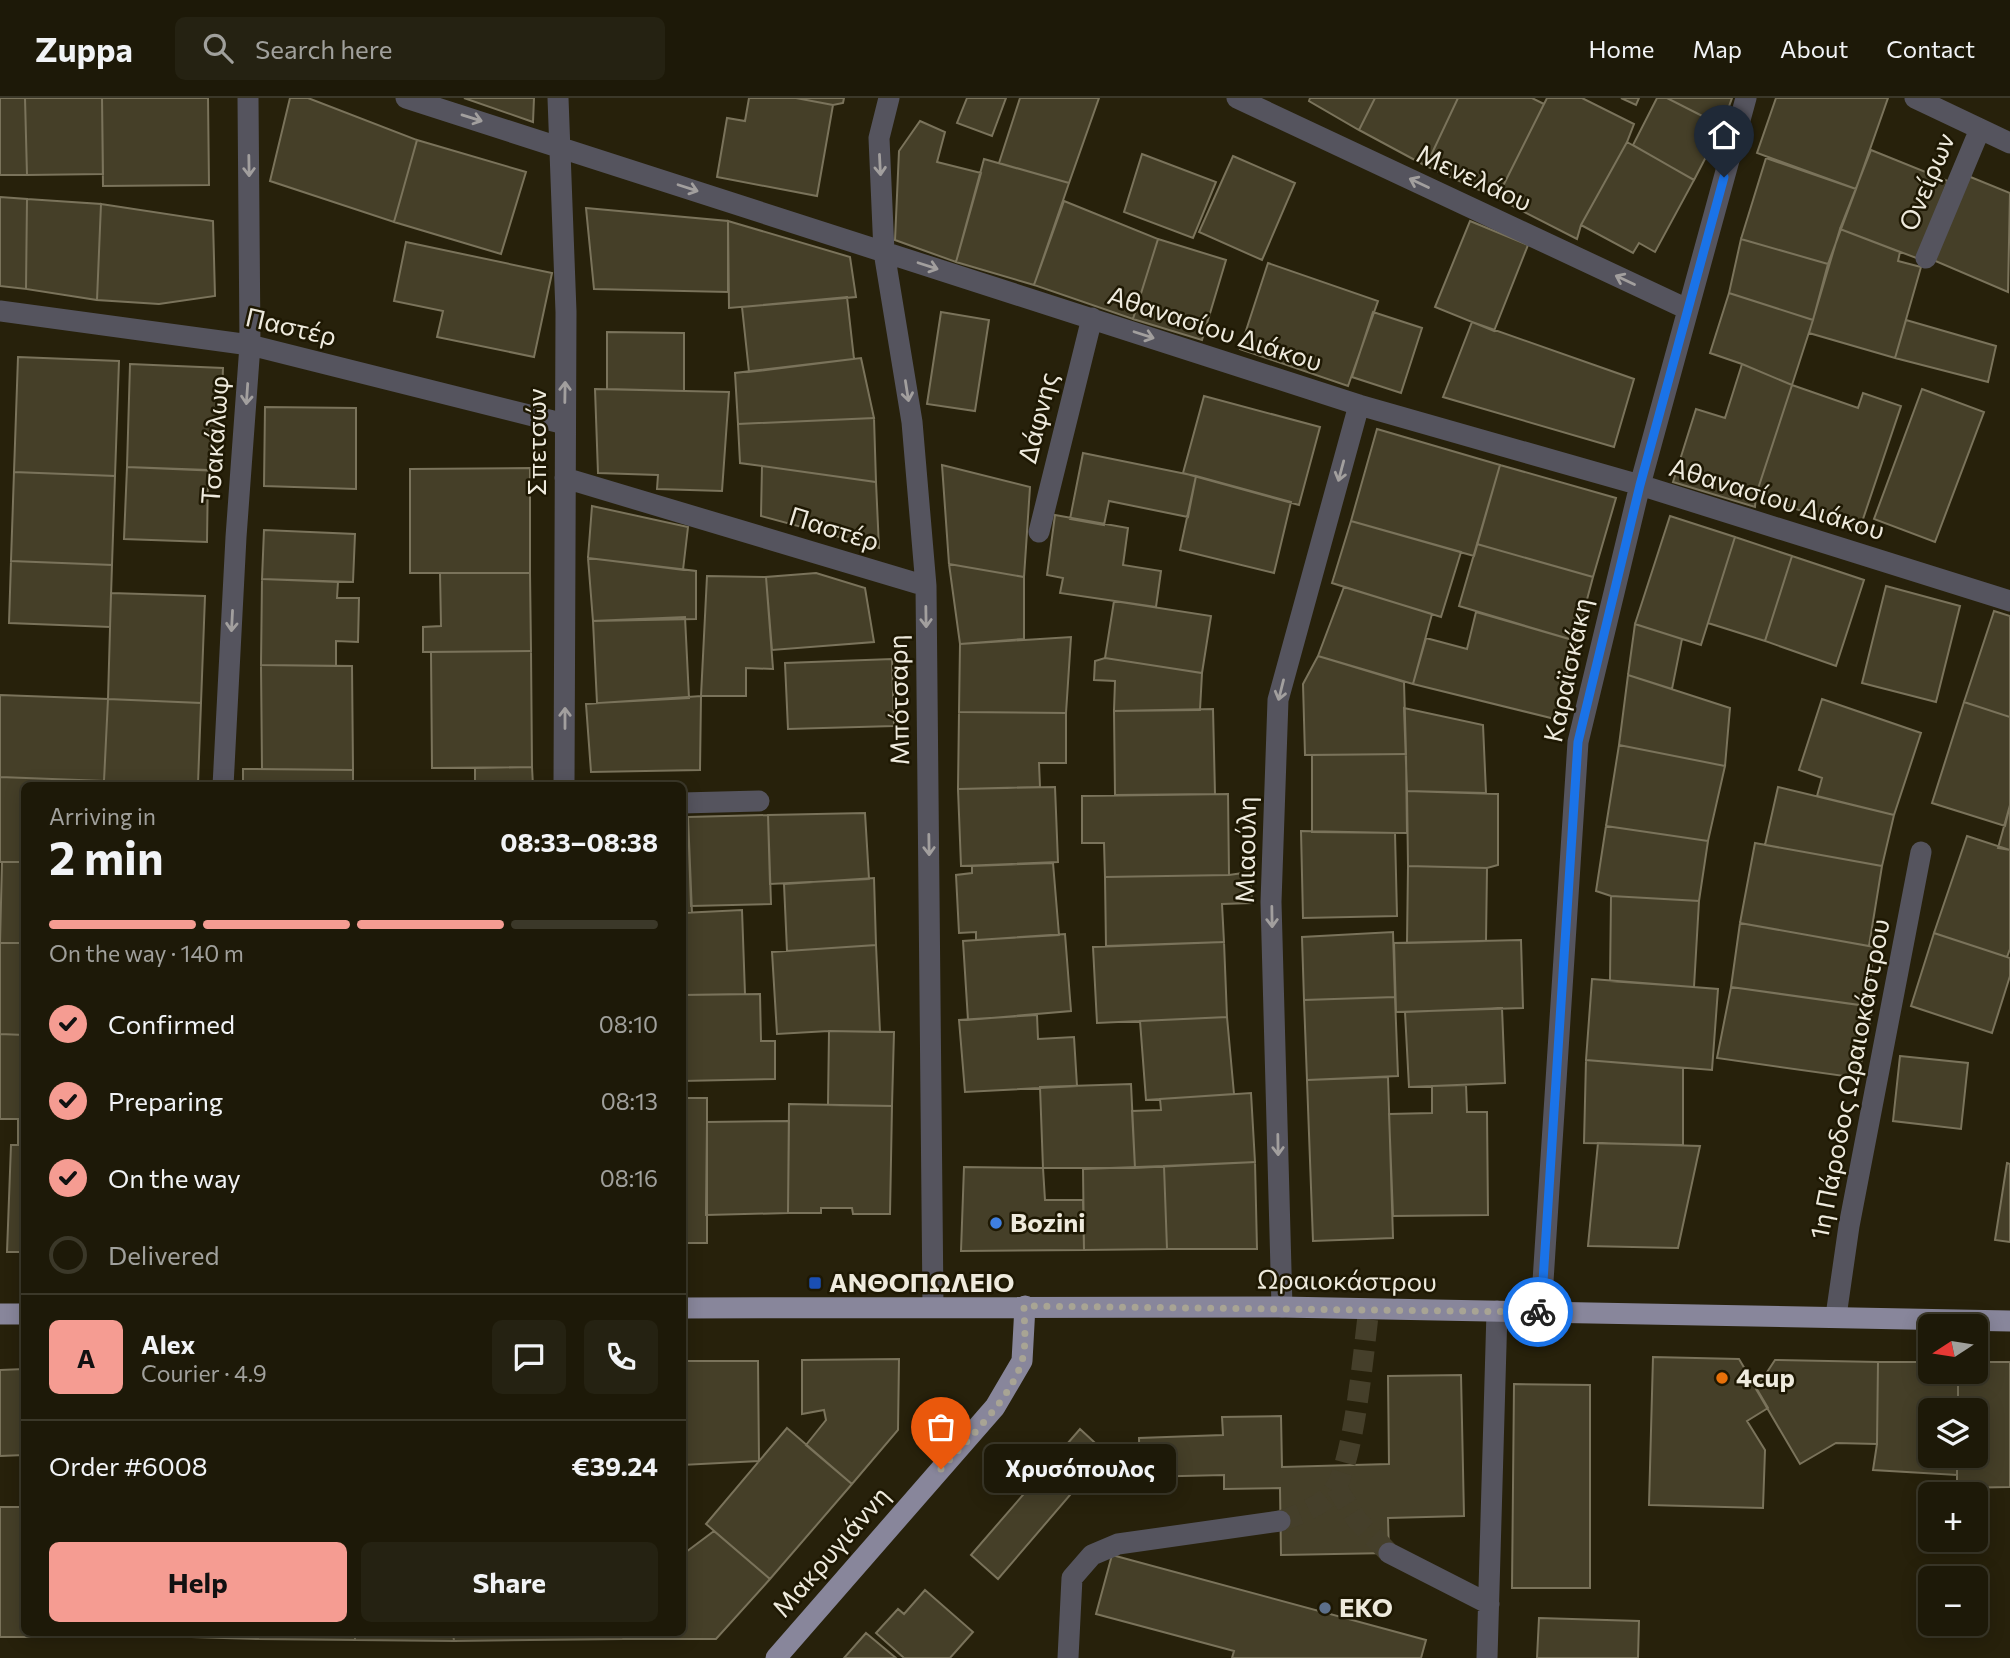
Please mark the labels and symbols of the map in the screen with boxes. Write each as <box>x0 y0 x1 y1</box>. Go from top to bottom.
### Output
pin <box>1694 105 1754 177</box>
one-way arrow <box>460 113 482 126</box>
street label: Ονείρων <box>1891 128 1960 235</box>
street label: Μενελάου <box>1412 137 1537 217</box>
one-way arrow <box>874 153 887 176</box>
one-way arrow <box>242 154 255 177</box>
one-way arrow <box>1409 176 1430 189</box>
one-way arrow <box>677 183 699 195</box>
one-way arrow <box>917 260 939 273</box>
one-way arrow <box>1615 273 1636 286</box>
street label: Αθανασίου Διάκου <box>1105 278 1326 377</box>
street label: Παστέρ <box>243 300 340 351</box>
one-way arrow <box>1133 330 1155 343</box>
street label: Δάφνης <box>1010 369 1063 467</box>
street label: Τσακάλωφ <box>194 375 233 505</box>
one-way arrow <box>901 379 914 401</box>
one-way arrow <box>558 381 572 404</box>
one-way arrow <box>240 382 253 404</box>
street label: Σπετσών <box>520 388 551 496</box>
street label: Αθανασίου Διάκου <box>1666 450 1889 545</box>
one-way arrow <box>1334 459 1347 482</box>
street label: Παστέρ <box>786 499 883 556</box>
street label: Καραϊσκάκη <box>1536 595 1597 745</box>
one-way arrow <box>919 605 933 628</box>
one-way arrow <box>225 609 238 632</box>
street label: Μπότσαρη <box>881 634 914 766</box>
one-way arrow <box>1274 678 1287 701</box>
one-way arrow <box>558 706 572 729</box>
street label: Μιαούλη <box>1228 796 1261 904</box>
one-way arrow <box>922 833 935 856</box>
one-way arrow <box>1265 906 1279 929</box>
street label: 1η Πάροδος Ωραιοκάστρου <box>1802 916 1895 1242</box>
one-way arrow <box>1271 1133 1284 1156</box>
place label: Bozini <box>1010 1206 1086 1237</box>
marker: Bozini <box>988 1215 1004 1231</box>
street label: Ωραιοκάστρου <box>1257 1262 1437 1297</box>
place label: ΑΝΘΟΠΩΛΕΙΟ <box>829 1266 1014 1297</box>
marker: ΑΝΘΟΠΩΛΕΙΟ <box>807 1275 823 1291</box>
courier <box>1503 1277 1573 1347</box>
north arrow <box>1918 1314 1988 1384</box>
place label: 4cup <box>1736 1361 1795 1392</box>
marker: 4cup <box>1714 1370 1730 1386</box>
pin <box>911 1397 971 1469</box>
callout: Χρυσόπουλος <box>983 1444 1176 1494</box>
street label: Μακρυγιάννη <box>765 1479 895 1623</box>
place label: EKO <box>1339 1591 1393 1622</box>
marker: EKO <box>1317 1600 1333 1616</box>

